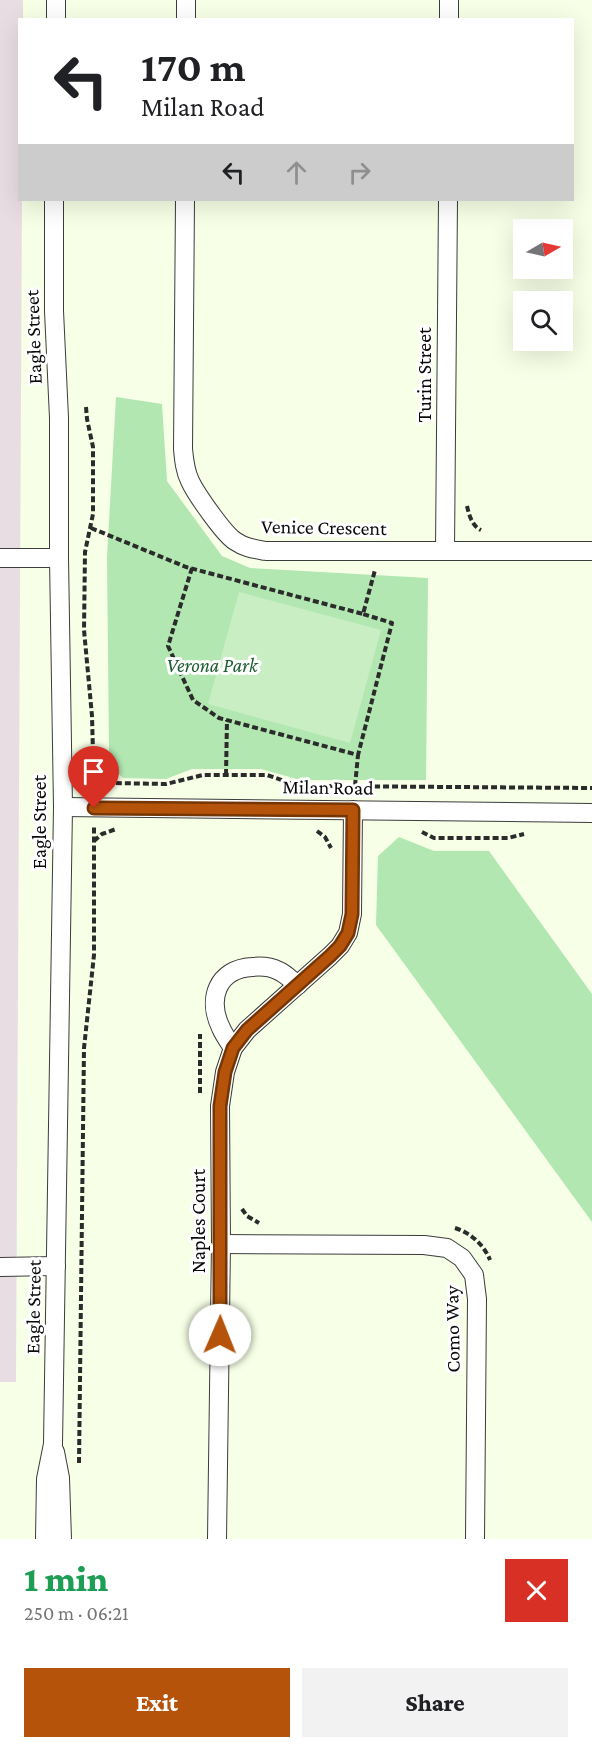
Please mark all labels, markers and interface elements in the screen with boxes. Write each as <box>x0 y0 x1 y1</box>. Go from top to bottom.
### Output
icon: left <box>42 42 120 120</box>
text: 170 m <box>141 43 246 90</box>
text: Milan Road <box>141 92 264 122</box>
icon: left <box>217 156 250 189</box>
icon: ahead <box>280 156 313 189</box>
icon: right <box>343 156 376 189</box>
north arrow <box>513 219 573 279</box>
map controls <box>513 219 573 351</box>
street label: Eagle Street <box>20 289 47 385</box>
button: search <box>513 291 573 351</box>
street label: Turin Street <box>413 327 435 423</box>
street label: Venice Crescent <box>261 515 387 539</box>
park label: Verona Park <box>166 654 259 676</box>
pin <box>68 746 119 808</box>
icon: arrive <box>77 755 110 788</box>
street label: Eagle Street <box>28 774 51 869</box>
street label: Milan Road <box>282 775 374 799</box>
street label: Naples Court <box>187 1168 210 1273</box>
street label: Eagle Street <box>21 1259 46 1354</box>
street label: Como Way <box>440 1284 465 1373</box>
position arrow <box>188 1303 252 1367</box>
text: 1 min <box>24 1559 108 1599</box>
button: close <box>505 1559 568 1622</box>
text: 250 m · 06:21 <box>24 1602 129 1624</box>
button: Exit <box>24 1668 290 1737</box>
button: Share <box>302 1668 568 1737</box>

